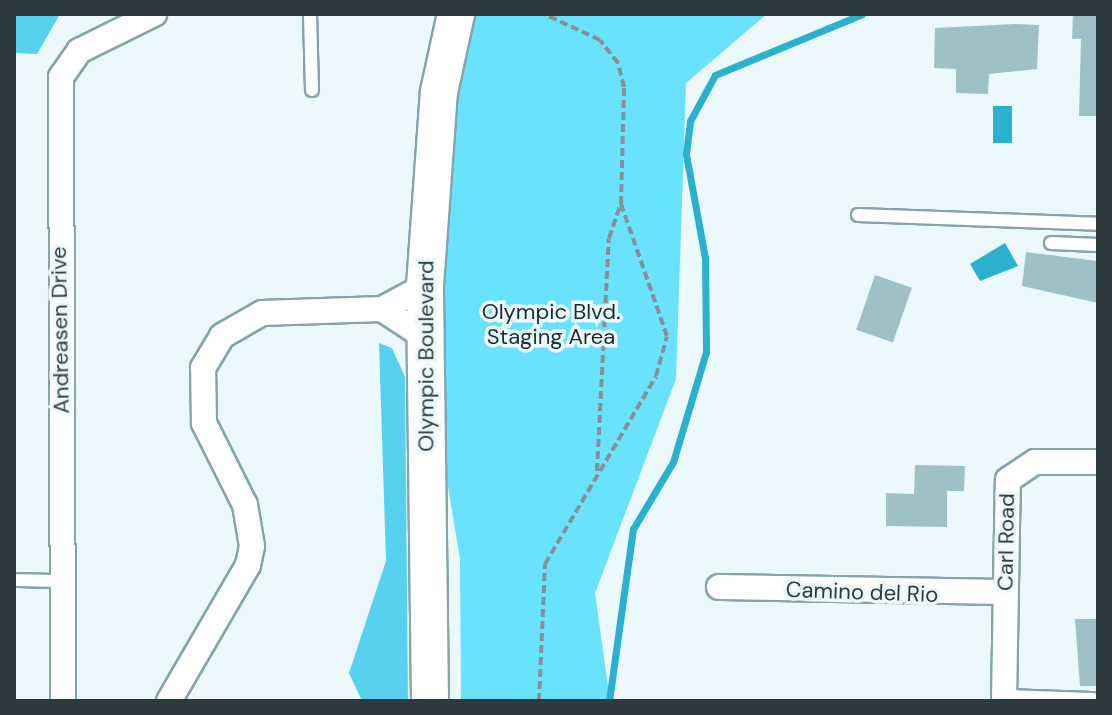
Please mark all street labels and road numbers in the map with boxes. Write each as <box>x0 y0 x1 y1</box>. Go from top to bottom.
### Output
street label: Andreasen Drive <box>45 246 75 414</box>
street label: Olympic Boulevard <box>413 260 439 452</box>
street label: Carl Road <box>992 493 1020 591</box>
street label: Camino del Rio <box>785 576 939 608</box>

